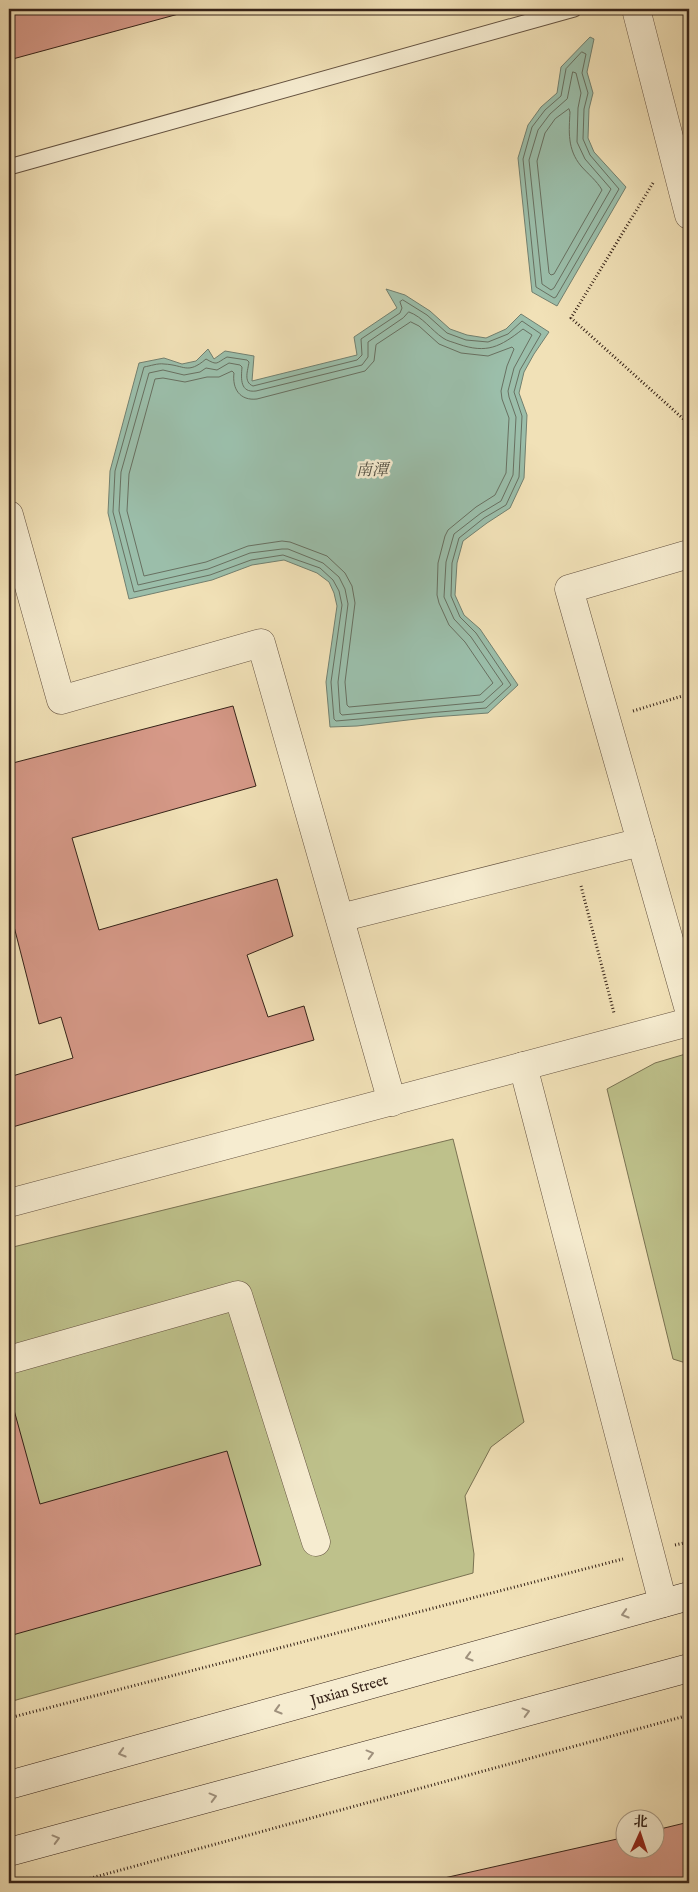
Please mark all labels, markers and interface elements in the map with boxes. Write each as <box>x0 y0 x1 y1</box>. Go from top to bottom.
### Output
water label: 南潭 <box>356 461 391 481</box>
one-way arrow <box>622 1608 630 1618</box>
one-way arrow <box>465 1652 473 1662</box>
street label: Juxian Street <box>306 1670 390 1711</box>
one-way arrow <box>274 1704 283 1715</box>
one-way arrow <box>522 1707 531 1718</box>
one-way arrow <box>118 1748 126 1758</box>
one-way arrow <box>365 1750 373 1760</box>
one-way arrow <box>208 1792 216 1802</box>
north arrow <box>616 1810 666 1860</box>
text: 北 <box>633 1813 648 1831</box>
one-way arrow <box>51 1834 60 1845</box>

